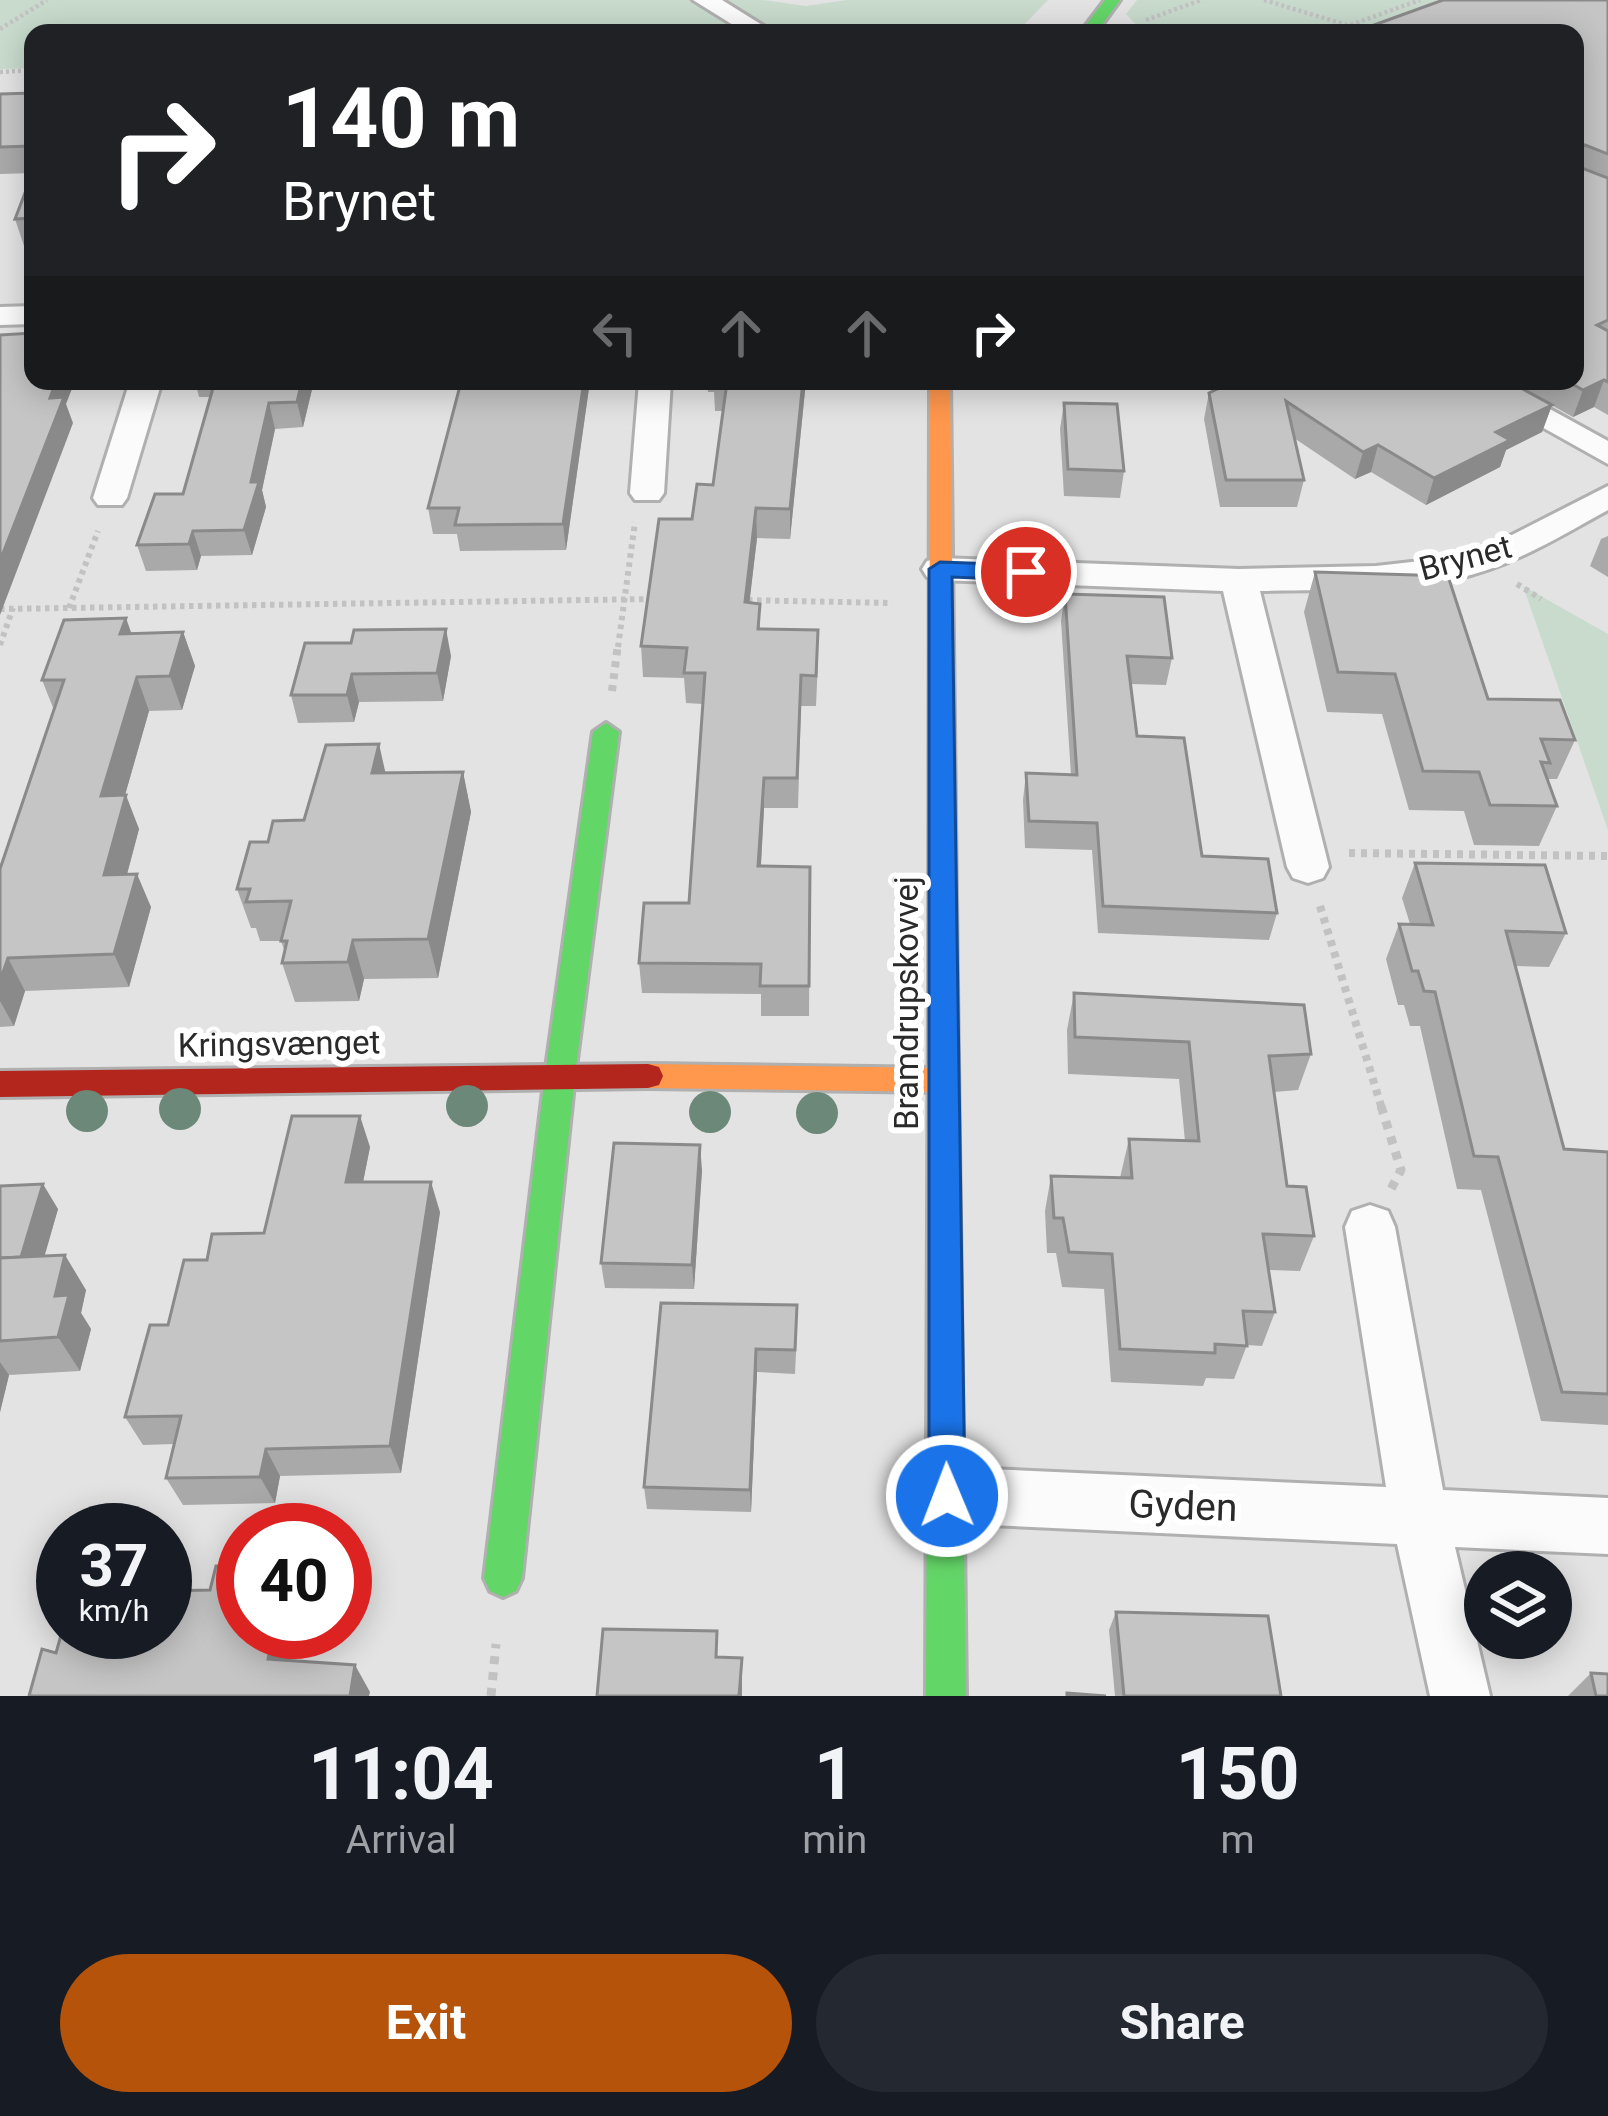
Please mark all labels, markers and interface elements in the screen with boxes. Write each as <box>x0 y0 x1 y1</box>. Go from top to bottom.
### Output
text: 140 m <box>282 69 520 168</box>
icon: right <box>84 72 240 228</box>
text: Brynet <box>282 170 436 233</box>
icon: left <box>582 300 648 366</box>
icon: ahead <box>708 300 774 366</box>
icon: ahead <box>834 300 900 366</box>
icon: right <box>960 300 1026 366</box>
pin <box>975 521 1077 623</box>
street label: Brynet <box>1415 526 1516 589</box>
icon: arrive <box>993 539 1059 605</box>
street label: Bramdrupskovvej <box>887 876 926 1130</box>
street label: Kringsvænget <box>177 1022 381 1065</box>
position arrow <box>884 1433 1010 1559</box>
street label: Gyden <box>1128 1481 1238 1531</box>
speed limit sign: 40 <box>216 1503 372 1659</box>
text: 37 <box>80 1530 148 1601</box>
map controls <box>1464 1551 1572 1659</box>
button: layers <box>1464 1551 1572 1659</box>
text: km/h <box>79 1593 149 1628</box>
text: 11:04 <box>308 1732 494 1817</box>
text: 1 <box>814 1732 855 1817</box>
text: 150 <box>1176 1732 1300 1817</box>
text: Arrival <box>346 1817 456 1863</box>
text: min <box>802 1817 867 1863</box>
text: m <box>1221 1817 1255 1863</box>
button: Exit <box>60 1954 792 2092</box>
button: Share <box>816 1954 1548 2092</box>

